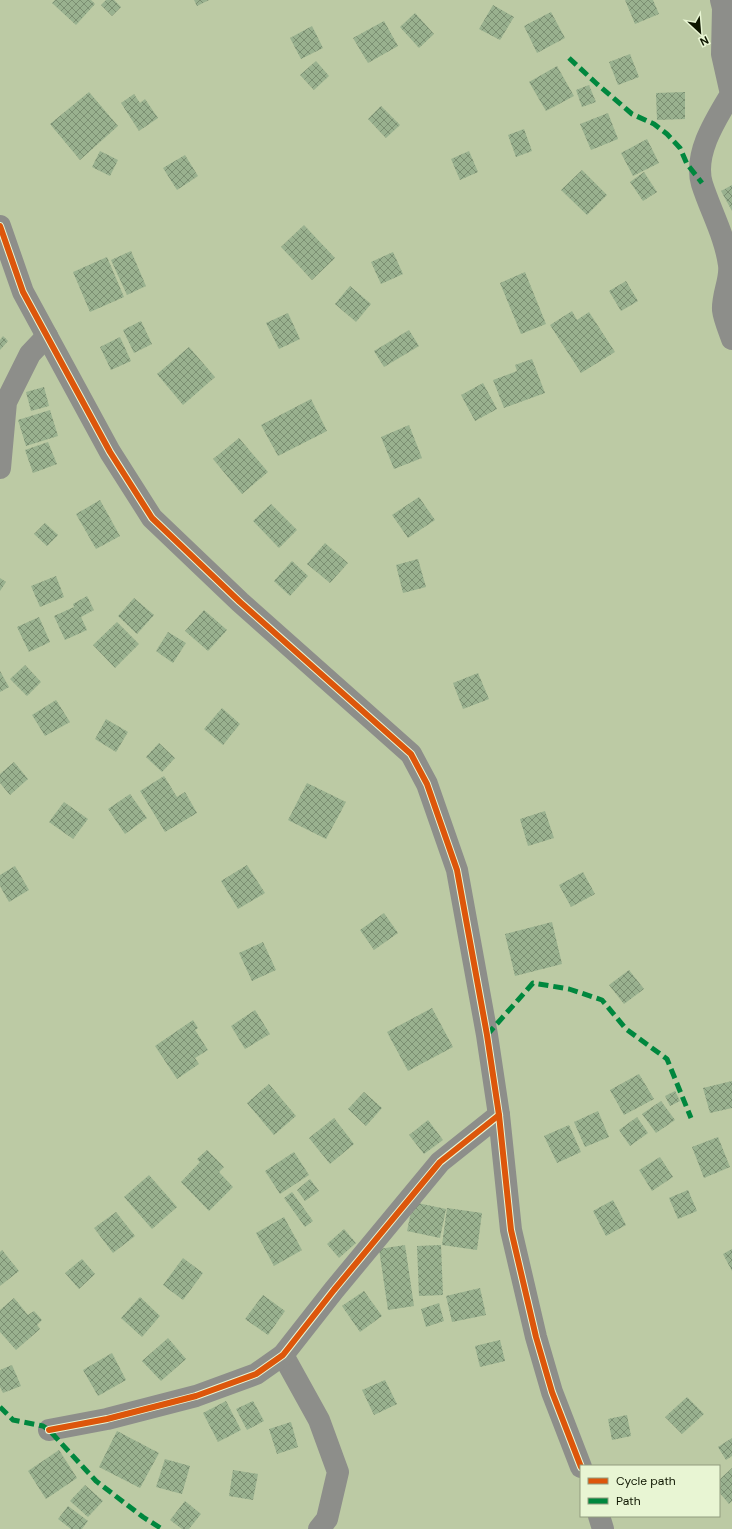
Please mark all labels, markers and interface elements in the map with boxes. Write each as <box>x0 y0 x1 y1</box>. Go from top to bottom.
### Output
north arrow <box>680 12 720 52</box>
text: N <box>698 33 711 49</box>
legend <box>580 1465 720 1517</box>
text: Cycle path <box>616 1473 676 1489</box>
text: Path <box>616 1493 641 1509</box>

